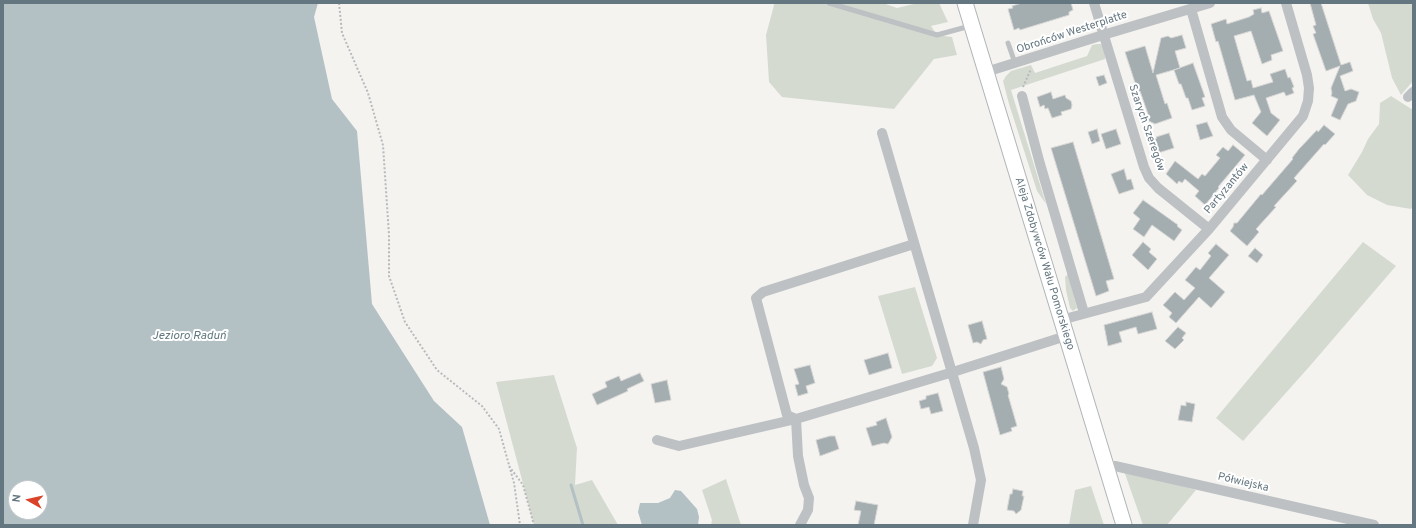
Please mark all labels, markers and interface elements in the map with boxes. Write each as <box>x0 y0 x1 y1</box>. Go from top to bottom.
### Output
street label: Obrońców Westerplatte <box>1015 9 1129 57</box>
street label: Szarych Szeregów <box>1125 83 1167 173</box>
street label: Partyzantów <box>1202 161 1252 217</box>
street label: Aleja Zdobywców Wału Pomorskiego <box>1011 176 1077 352</box>
water label: Jezioro Raduń <box>152 330 226 344</box>
street label: Półwiejska <box>1216 471 1270 495</box>
north arrow <box>8 480 48 520</box>
text: N <box>10 494 25 503</box>

